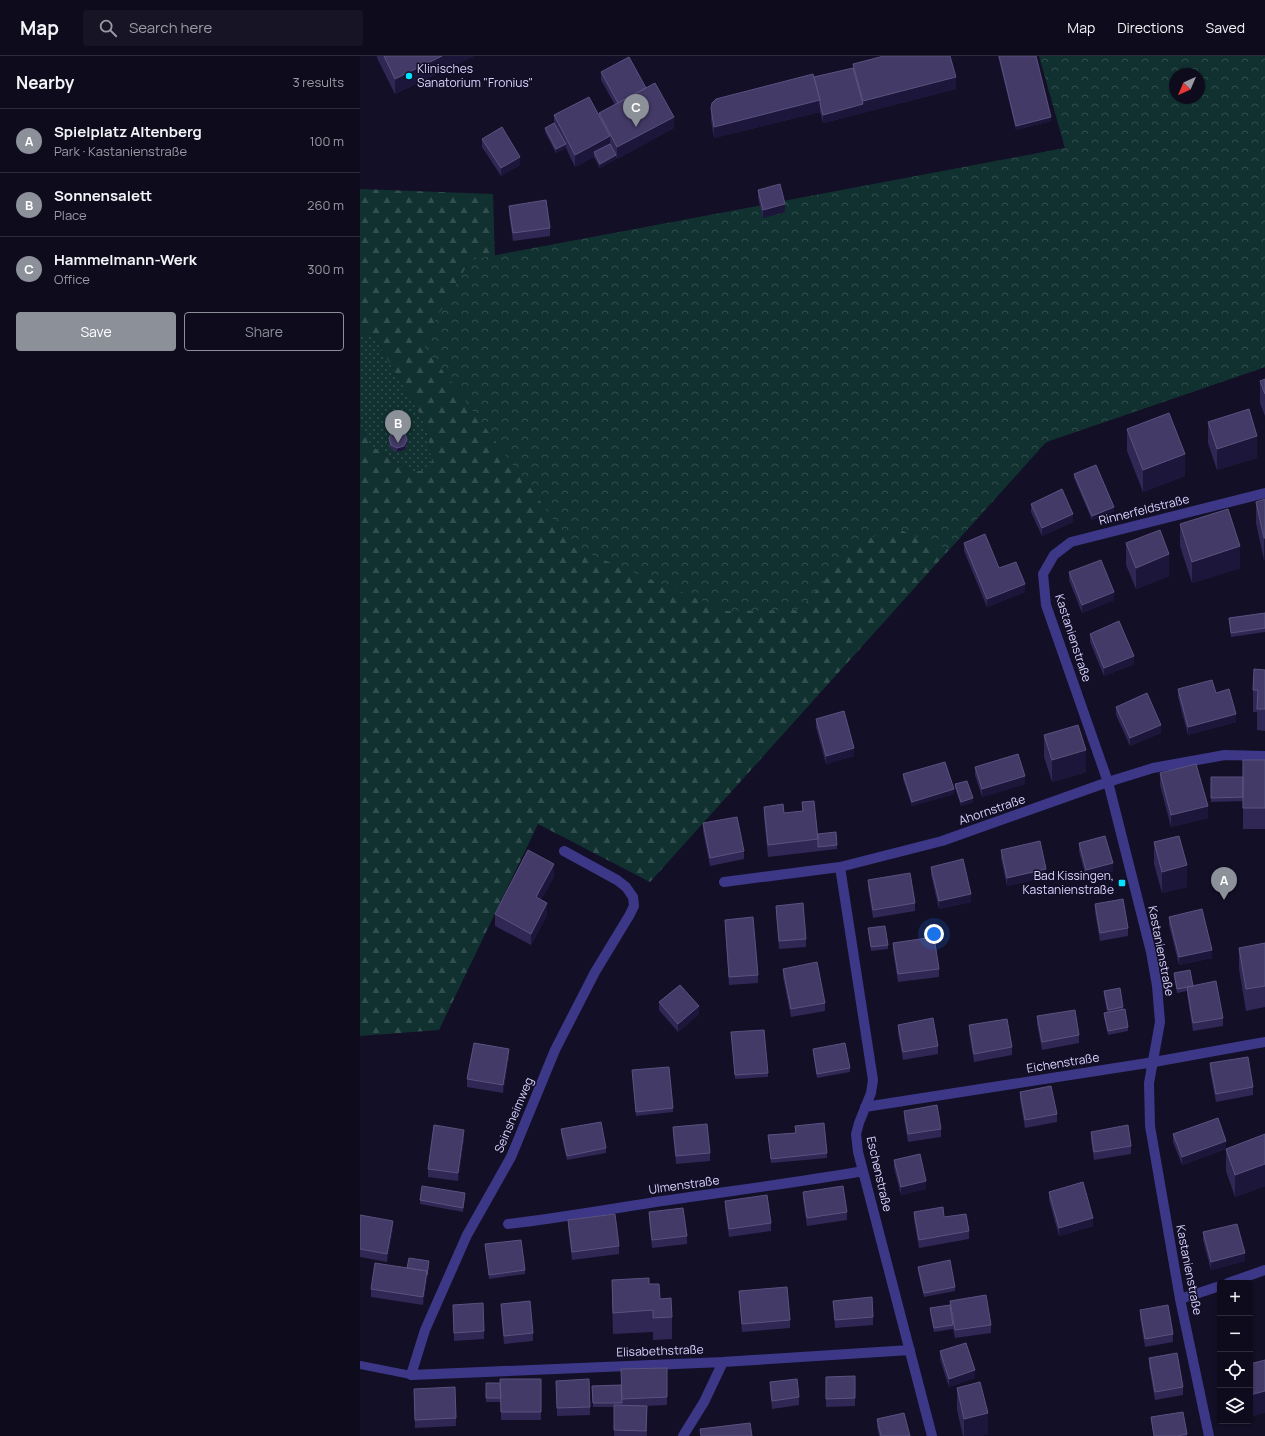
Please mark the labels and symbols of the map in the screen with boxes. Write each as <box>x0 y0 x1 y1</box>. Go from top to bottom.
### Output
place label: Klinisches Sanatorium "Fronius" <box>417 60 533 91</box>
north arrow <box>1169 68 1205 104</box>
marker: Klinisches Sanatorium "Fronius" <box>404 71 414 81</box>
pin: C <box>623 94 649 127</box>
pin: B <box>385 410 411 443</box>
street label: Rinnerfeldstraße <box>1097 490 1191 529</box>
street label: Kastanienstraße <box>1051 592 1096 684</box>
street label: Ahornstraße <box>956 790 1027 829</box>
place label: Bad Kissingen, Kastanienstraße <box>1022 867 1114 898</box>
pin: A <box>1211 867 1237 900</box>
marker: Bad Kissingen, Kastanienstraße <box>1117 878 1127 888</box>
street label: Kastanienstraße <box>1144 904 1179 997</box>
your location <box>924 924 944 944</box>
street label: Eichenstraße <box>1025 1048 1101 1077</box>
street label: Seinsheimweg <box>490 1074 537 1155</box>
street label: Eschenstraße <box>863 1134 896 1213</box>
street label: Ulmenstraße <box>647 1171 720 1198</box>
street label: Kastanienstraße <box>1172 1223 1207 1316</box>
street label: Elisabethstraße <box>616 1340 704 1361</box>

